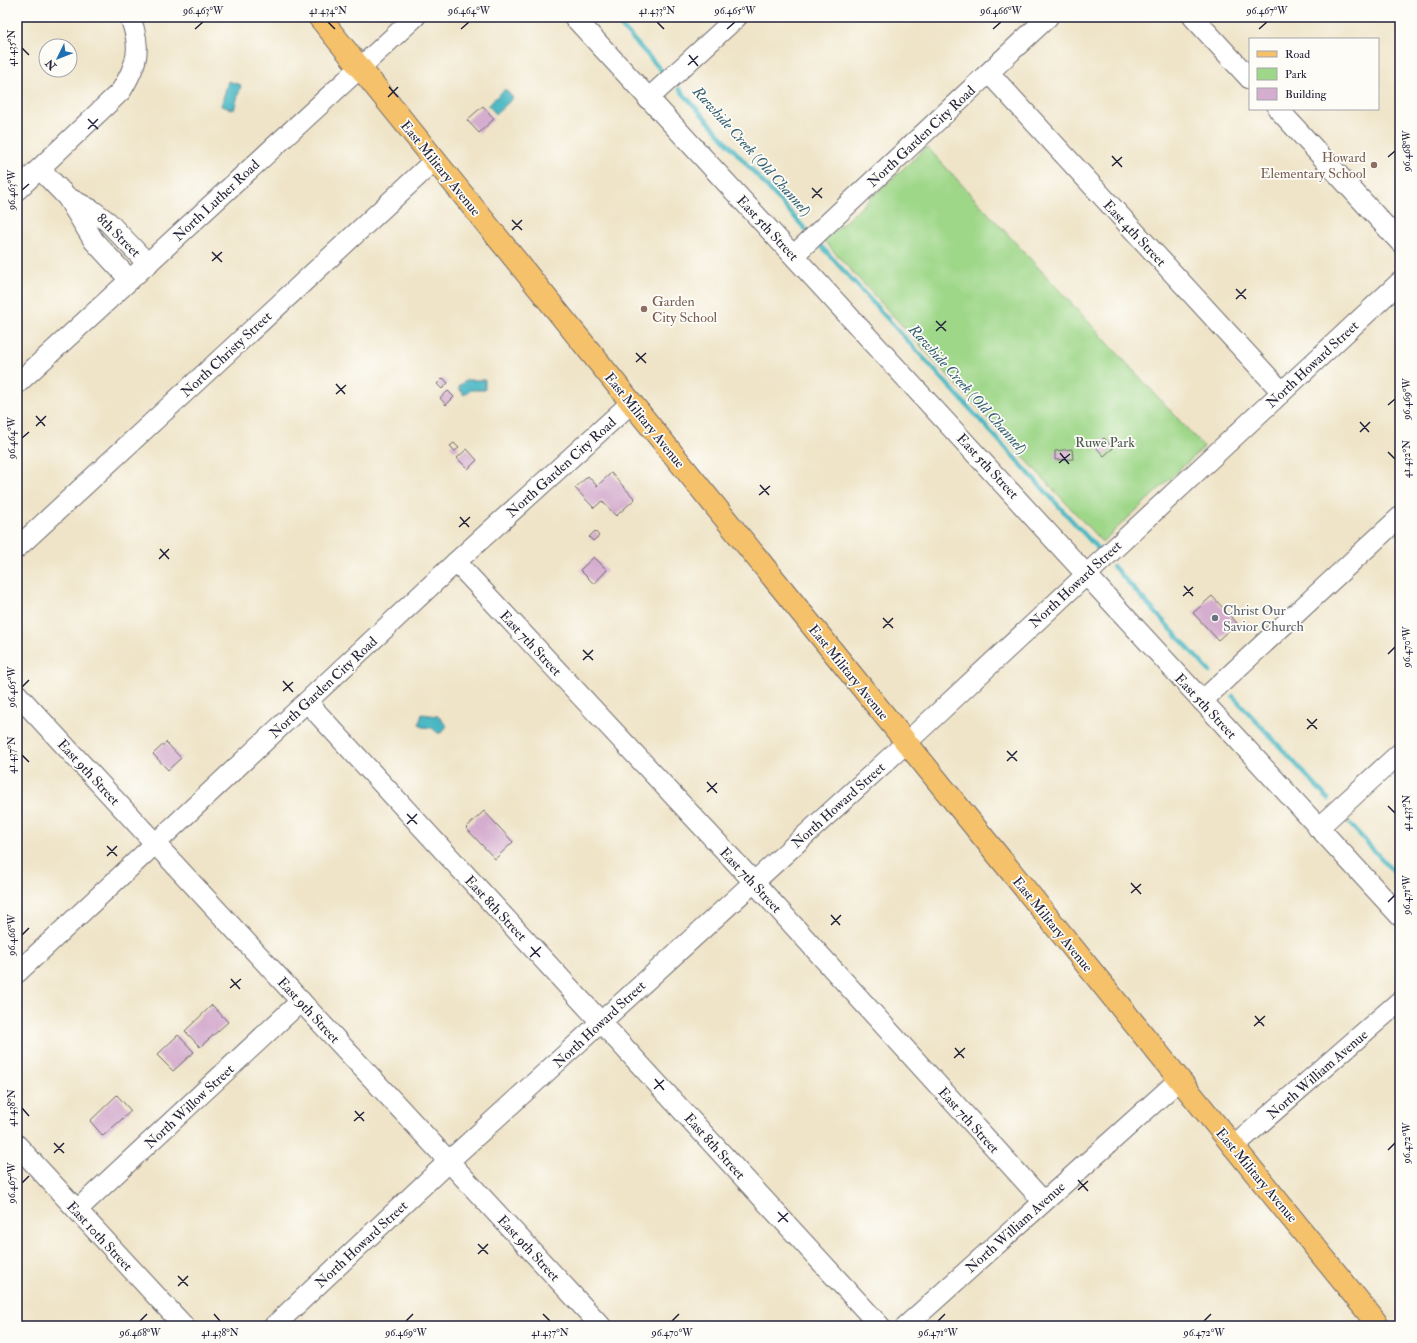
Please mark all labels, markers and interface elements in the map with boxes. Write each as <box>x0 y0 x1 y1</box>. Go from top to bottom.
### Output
text: 96.463°W <box>182 5 224 17</box>
text: 41.434°N <box>309 5 347 17</box>
text: 96.464°W <box>447 5 491 17</box>
text: 41.433°N <box>639 5 675 17</box>
text: 96.465°W <box>714 5 756 17</box>
text: 96.466°W <box>979 5 1023 17</box>
text: 96.467°W <box>1246 5 1288 17</box>
text: 41.435°N <box>6 29 18 67</box>
north arrow <box>38 38 78 78</box>
legend <box>1249 38 1379 110</box>
text: Road <box>1285 47 1310 62</box>
text: N <box>42 56 60 73</box>
text: Park <box>1285 67 1307 82</box>
water label: Rawhide Creek (Old Channel) <box>688 82 815 220</box>
street label: North Garden City Road <box>864 82 980 191</box>
text: Building <box>1285 87 1328 102</box>
street label: East Military Avenue <box>396 117 484 220</box>
text: 96.468°W <box>1401 130 1413 173</box>
place label: Howard Elementary School <box>1260 149 1366 183</box>
street label: North Luther Road <box>170 156 263 245</box>
marker: Howard Elementary School <box>1369 160 1379 170</box>
text: 96.463°W <box>6 169 18 211</box>
street label: East 5th Street <box>733 192 802 265</box>
street label: East 4th Street <box>1100 197 1170 270</box>
street label: 8th Street <box>93 210 144 261</box>
place label: Garden City School <box>652 293 718 327</box>
marker: Garden City School <box>639 304 649 314</box>
street label: North Christy Street <box>177 308 276 401</box>
street label: North Howard Street <box>1263 317 1362 412</box>
water label: Rawhide Creek (Old Channel) <box>904 320 1031 458</box>
street label: East Military Avenue <box>600 369 688 472</box>
text: 96.469°W <box>1401 377 1413 421</box>
street label: North Garden City Road <box>503 414 620 522</box>
text: 96.464°W <box>6 416 18 460</box>
street label: East 5th Street <box>953 430 1022 503</box>
park label: Ruwe Park <box>1075 434 1135 451</box>
text: 41.432°N <box>1401 440 1413 478</box>
street label: North Howard Street <box>1026 537 1125 632</box>
place label: Christ Our Savior Church <box>1223 602 1304 635</box>
street label: East 7th Street <box>496 607 566 680</box>
marker: Christ Our Savior Church <box>1210 613 1220 623</box>
street label: East Military Avenue <box>804 621 892 724</box>
text: 96.470°W <box>1401 626 1413 668</box>
street label: North Garden City Road <box>266 633 382 742</box>
text: 96.465°W <box>6 666 18 708</box>
street label: East 5th Street <box>1171 670 1240 743</box>
text: 41.437°N <box>6 736 18 774</box>
street label: East 9th Street <box>54 736 124 809</box>
street label: North Howard Street <box>788 759 889 852</box>
text: 41.433°N <box>1401 795 1413 831</box>
street label: East 7th Street <box>716 844 786 917</box>
street label: East 8th Street <box>461 872 531 945</box>
street label: East Military Avenue <box>1008 873 1096 976</box>
text: 96.471°W <box>1401 875 1413 916</box>
text: 96.466°W <box>6 913 18 957</box>
street label: East 9th Street <box>274 974 344 1047</box>
street label: North Howard Street <box>550 977 649 1072</box>
street label: North William Avenue <box>1263 1026 1371 1123</box>
street label: North Willow Street <box>141 1060 238 1152</box>
street label: East 7th Street <box>935 1084 1003 1157</box>
text: 41.438°N <box>6 1089 18 1127</box>
street label: East 8th Street <box>680 1110 749 1183</box>
text: 96.472°W <box>1401 1122 1413 1164</box>
street label: East Military Avenue <box>1211 1125 1301 1227</box>
text: 96.467°W <box>6 1162 18 1204</box>
street label: North William Avenue <box>962 1178 1069 1277</box>
street label: North Howard Street <box>312 1197 411 1292</box>
street label: East 10th Street <box>63 1198 136 1275</box>
street label: East 9th Street <box>494 1212 564 1285</box>
text: 96.468°W <box>118 1327 161 1339</box>
text: 41.438°N <box>201 1327 239 1339</box>
text: 96.469°W <box>384 1327 428 1339</box>
text: 41.437°N <box>531 1327 569 1339</box>
text: 96.470°W <box>651 1327 693 1339</box>
text: 96.471°W <box>917 1327 958 1339</box>
text: 96.472°W <box>1183 1327 1225 1339</box>

